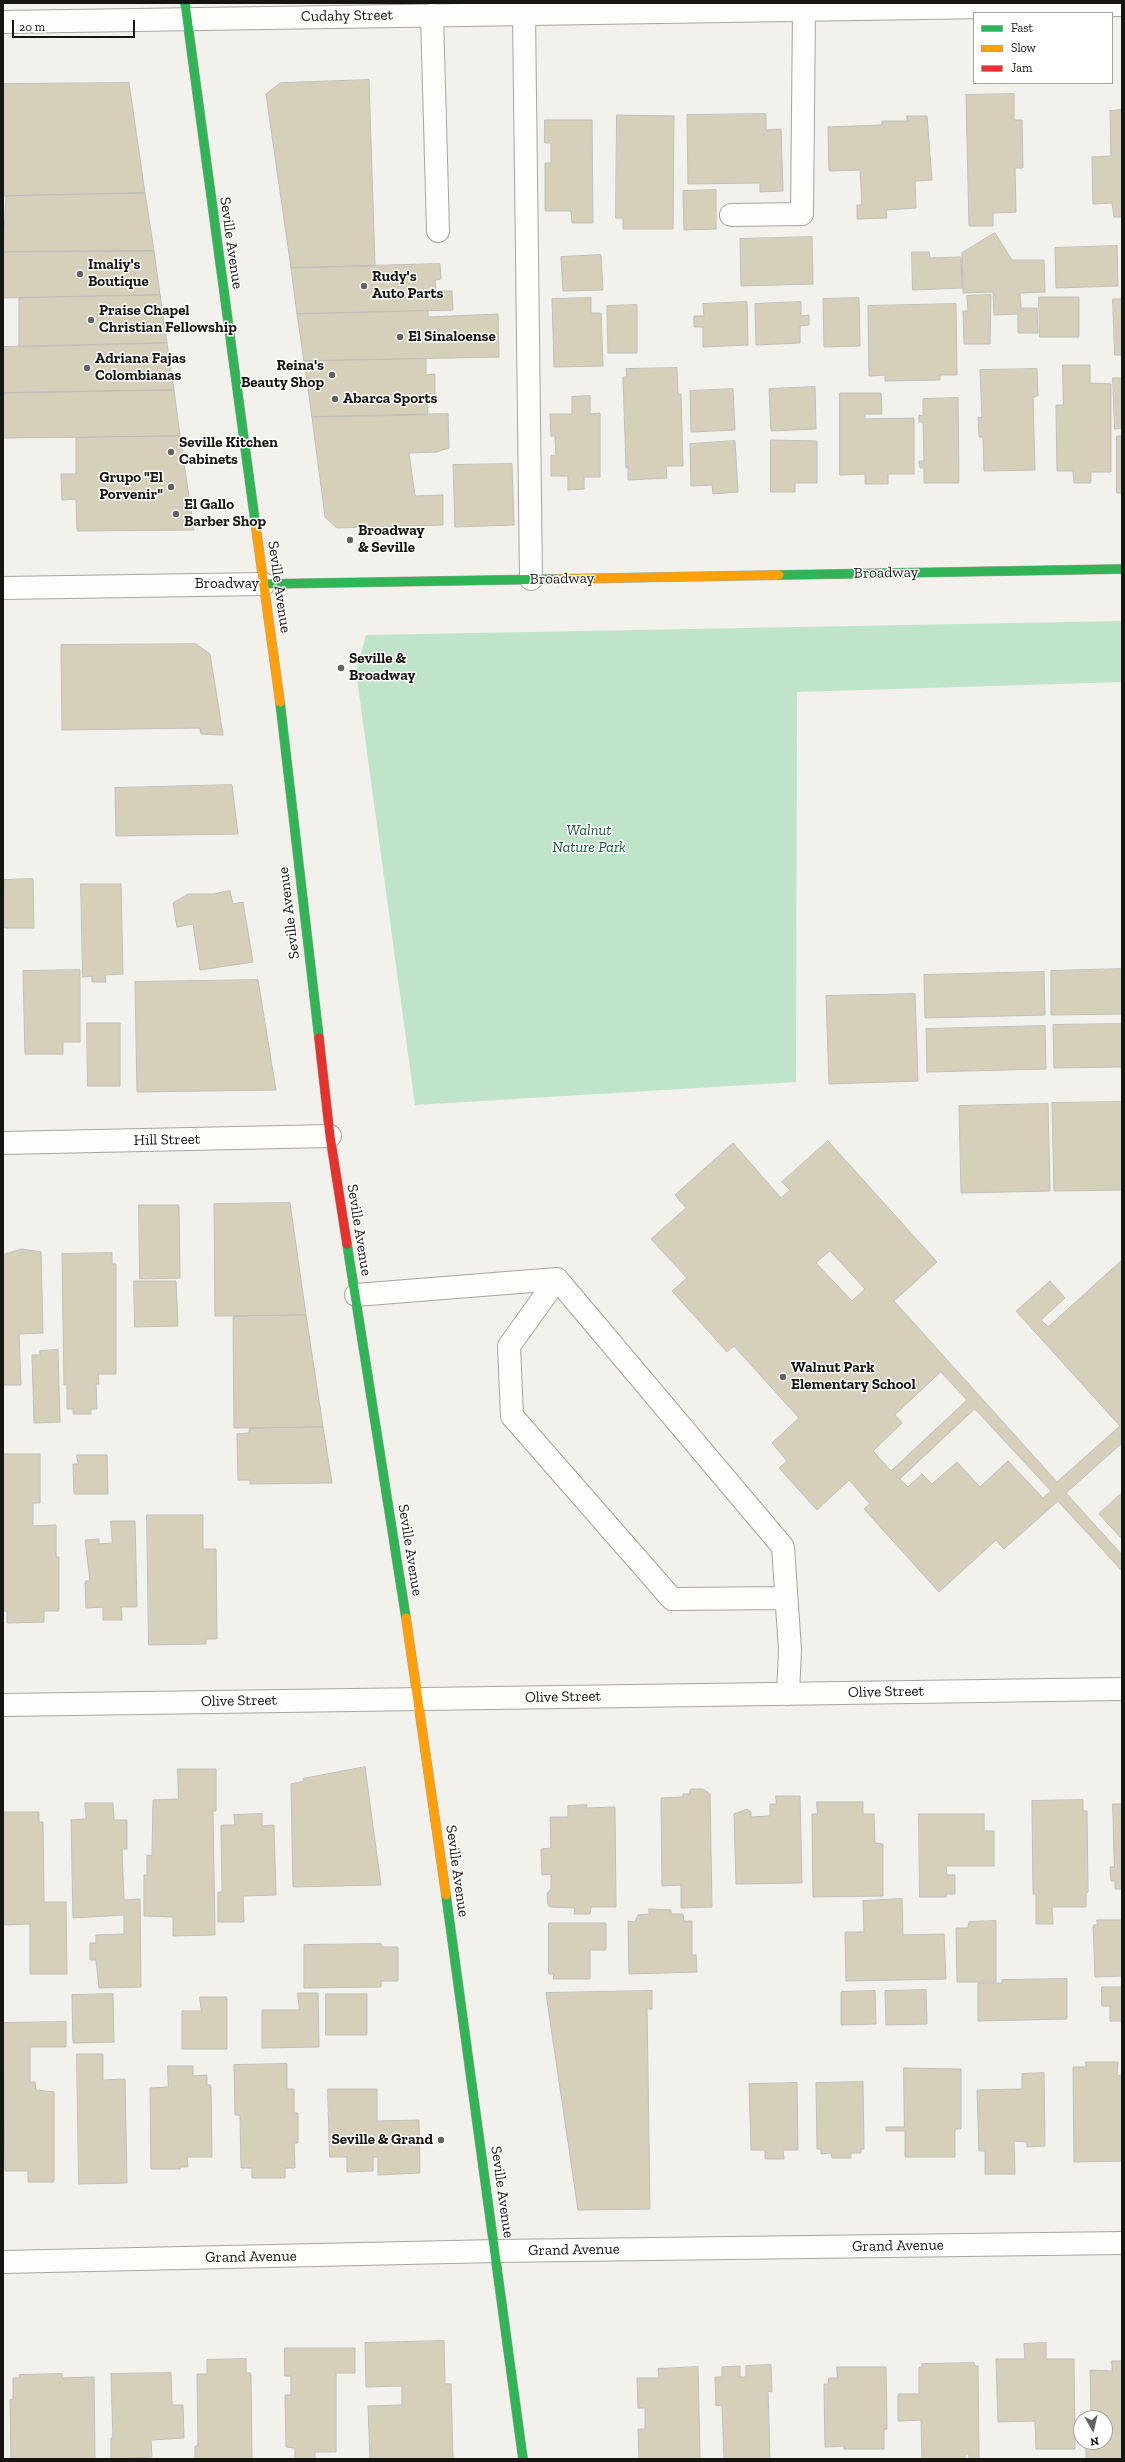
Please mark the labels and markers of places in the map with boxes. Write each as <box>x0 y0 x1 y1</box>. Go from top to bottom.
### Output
place label: Imaliy's Boutique <box>88 256 149 291</box>
place label: Rudy's Auto Parts <box>372 268 443 303</box>
marker: Imaliy's Boutique <box>75 269 85 279</box>
marker: Rudy's Auto Parts <box>359 281 369 291</box>
place label: Praise Chapel Christian Fellowship <box>99 302 237 337</box>
marker: Praise Chapel Christian Fellowship <box>86 315 96 325</box>
place label: El Sinaloense <box>408 328 496 346</box>
marker: El Sinaloense <box>395 332 405 342</box>
place label: Adriana Fajas Colombianas <box>95 350 186 385</box>
place label: Reina's Beauty Shop <box>241 357 324 392</box>
marker: Adriana Fajas Colombianas <box>82 363 92 373</box>
marker: Reina's Beauty Shop <box>327 370 337 380</box>
place label: Abarca Sports <box>343 390 437 408</box>
marker: Abarca Sports <box>330 394 340 404</box>
place label: Seville Kitchen Cabinets <box>179 434 278 469</box>
marker: Seville Kitchen Cabinets <box>166 447 176 457</box>
place label: Grupo "El Porvenir" <box>99 469 163 504</box>
marker: Grupo "El Porvenir" <box>166 482 176 492</box>
place label: El Gallo Barber Shop <box>184 496 266 531</box>
marker: El Gallo Barber Shop <box>171 509 181 519</box>
place label: Broadway & Seville <box>358 522 424 557</box>
marker: Broadway & Seville <box>345 535 355 545</box>
place label: Seville & Broadway <box>349 650 415 685</box>
marker: Seville & Broadway <box>336 663 346 673</box>
place label: Walnut Park Elementary School <box>791 1359 916 1394</box>
marker: Walnut Park Elementary School <box>778 1372 788 1382</box>
place label: Seville & Grand <box>331 2131 433 2149</box>
marker: Seville & Grand <box>436 2135 446 2145</box>

